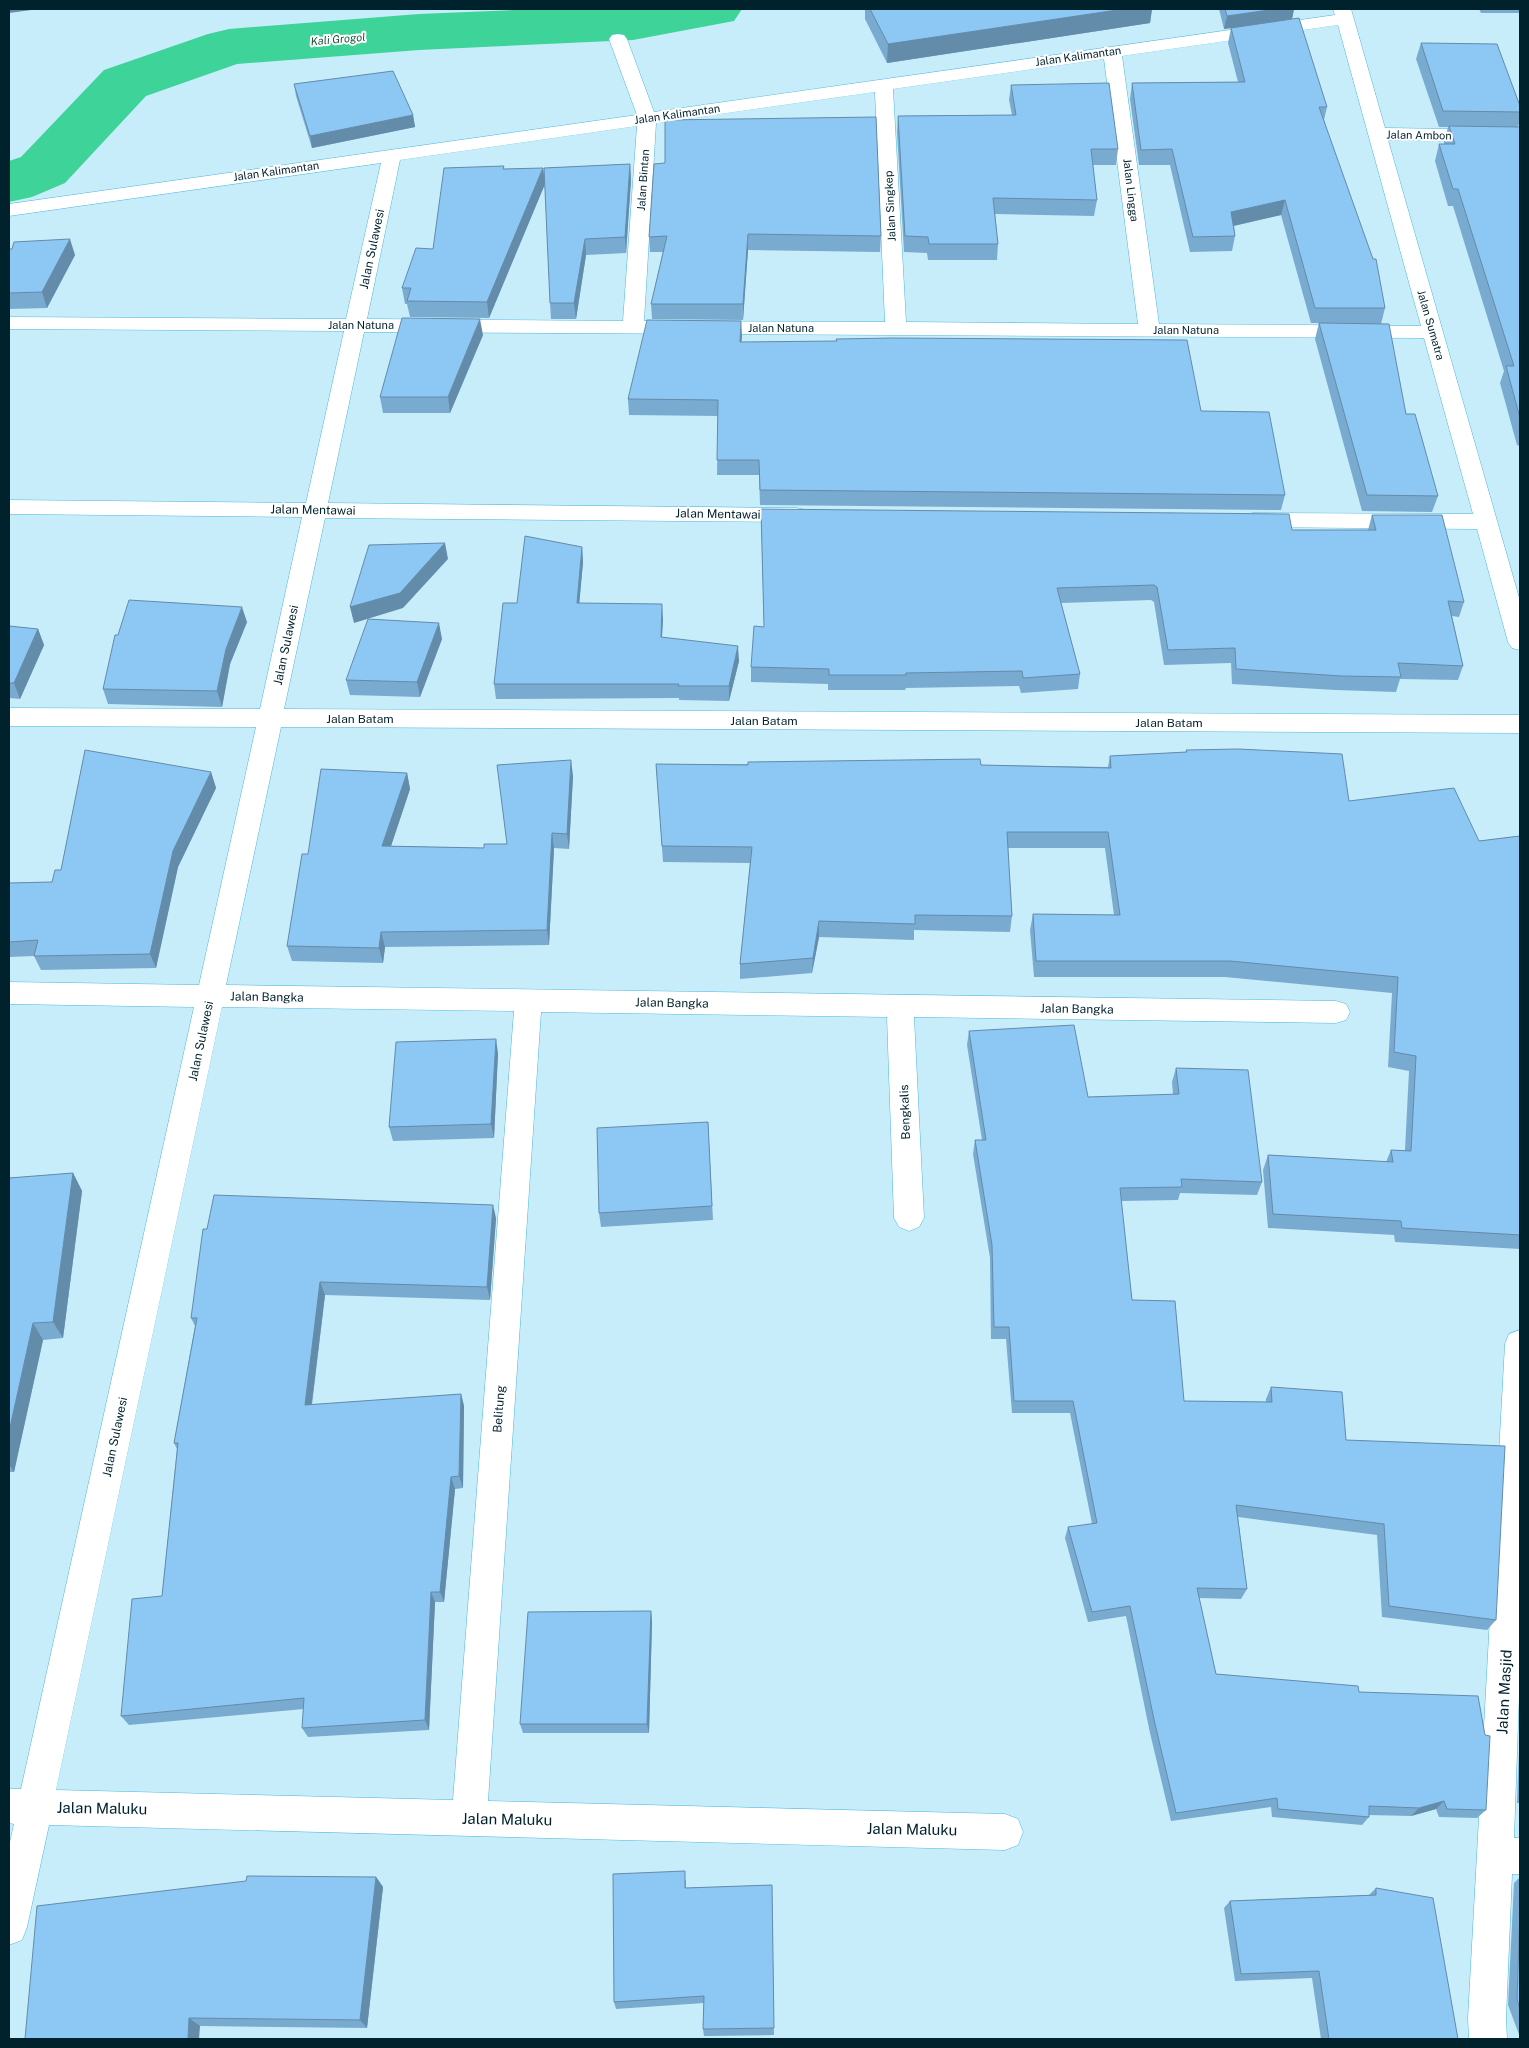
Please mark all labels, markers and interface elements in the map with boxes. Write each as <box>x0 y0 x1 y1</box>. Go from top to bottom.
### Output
water label: Kali Grogol <box>310 31 366 47</box>
street label: Jalan Kalimantan <box>1034 44 1122 68</box>
street label: Jalan Kalimantan <box>633 102 721 126</box>
street label: Jalan Ambon <box>1386 128 1452 142</box>
street label: Jalan Bintan <box>635 149 651 211</box>
street label: Jalan Lingga <box>1121 158 1141 222</box>
street label: Jalan Kalimantan <box>232 159 320 183</box>
street label: Jalan Singkep <box>882 170 898 242</box>
street label: Jalan Sulawesi <box>357 208 387 290</box>
street label: Jalan Sumatra <box>1415 289 1447 361</box>
street label: Jalan Natuna <box>328 319 394 331</box>
street label: Jalan Natuna <box>748 322 814 334</box>
street label: Jalan Natuna <box>1153 324 1219 336</box>
street label: Jalan Mentawai <box>270 502 356 518</box>
street label: Jalan Mentawai <box>675 506 761 522</box>
street label: Jalan Sulawesi <box>271 604 301 686</box>
street label: Jalan Batam <box>326 712 394 726</box>
street label: Jalan Batam <box>730 714 798 728</box>
street label: Jalan Batam <box>1135 716 1203 730</box>
street label: Jalan Bangka <box>230 989 304 1005</box>
street label: Jalan Bangka <box>635 995 709 1011</box>
street label: Jalan Sulawesi <box>186 1000 216 1082</box>
street label: Jalan Bangka <box>1040 1001 1114 1017</box>
street label: Bengkalis <box>897 1084 913 1140</box>
street label: Belitung <box>490 1385 508 1433</box>
street label: Jalan Sulawesi <box>100 1396 130 1478</box>
street label: Jalan Masjid <box>1493 1649 1515 1735</box>
street label: Jalan Maluku <box>56 1799 148 1817</box>
street label: Jalan Maluku <box>461 1810 553 1828</box>
street label: Jalan Maluku <box>866 1820 958 1838</box>

